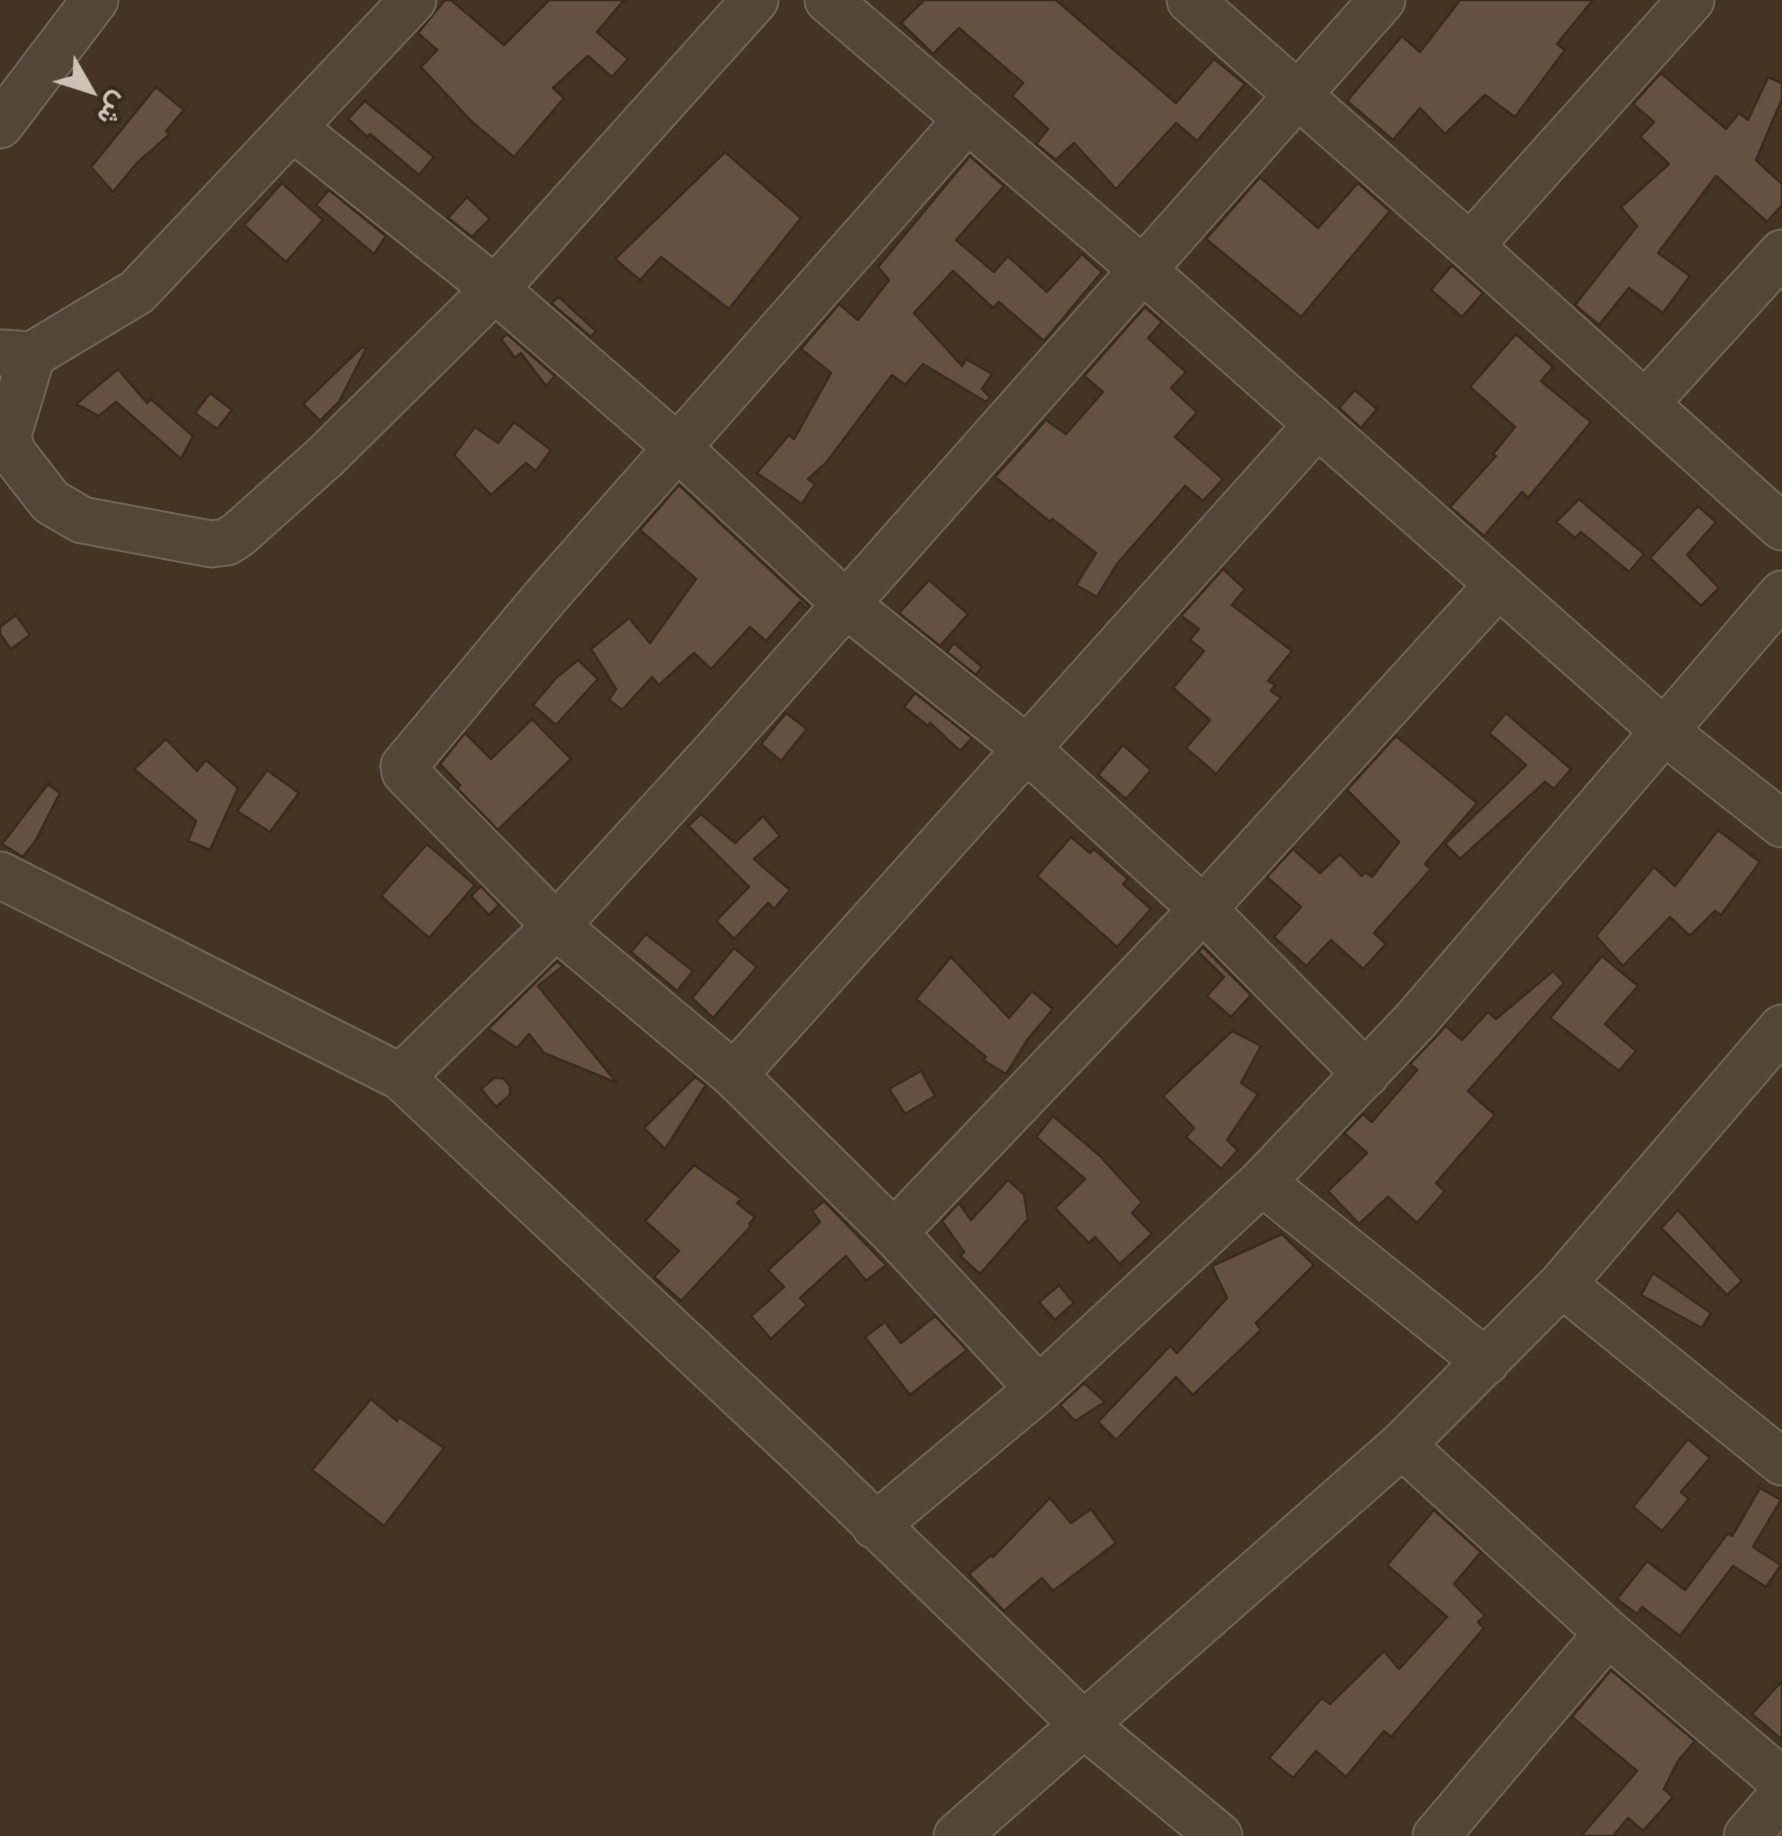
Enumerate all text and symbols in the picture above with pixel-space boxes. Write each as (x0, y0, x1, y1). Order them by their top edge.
north arrow (40, 40, 140, 140)
text: ش (90, 85, 137, 133)

